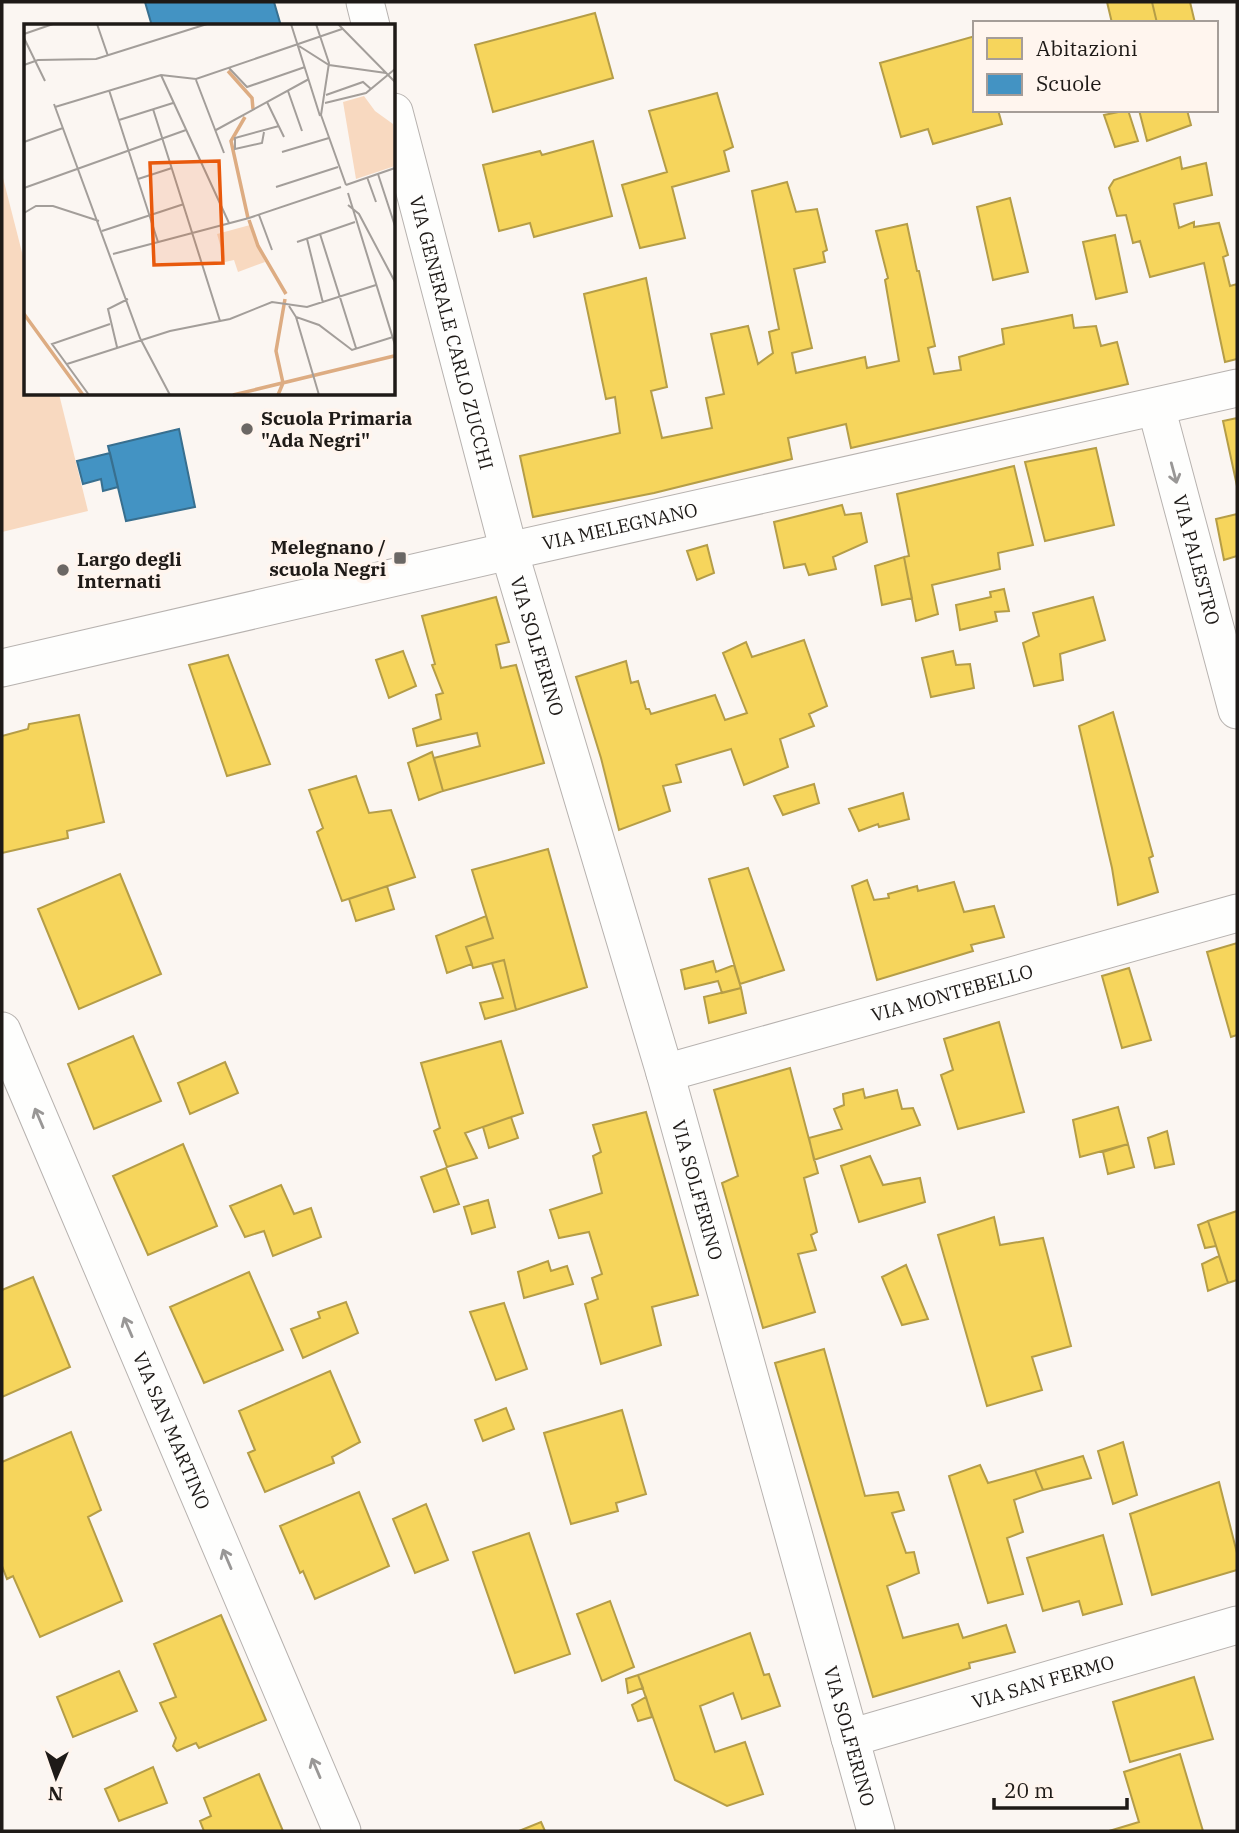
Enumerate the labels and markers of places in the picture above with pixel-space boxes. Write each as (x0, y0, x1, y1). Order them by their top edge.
place label: Scuola Primaria "Ada Negri" (261, 406, 412, 452)
marker: Scuola Primaria "Ada Negri" (239, 421, 255, 437)
place label: Melegnano / scuola Negri (269, 535, 386, 581)
place label: Largo degli Internati (77, 547, 182, 593)
marker: Melegnano / scuola Negri (392, 550, 408, 566)
marker: Largo degli Internati (55, 562, 71, 578)

